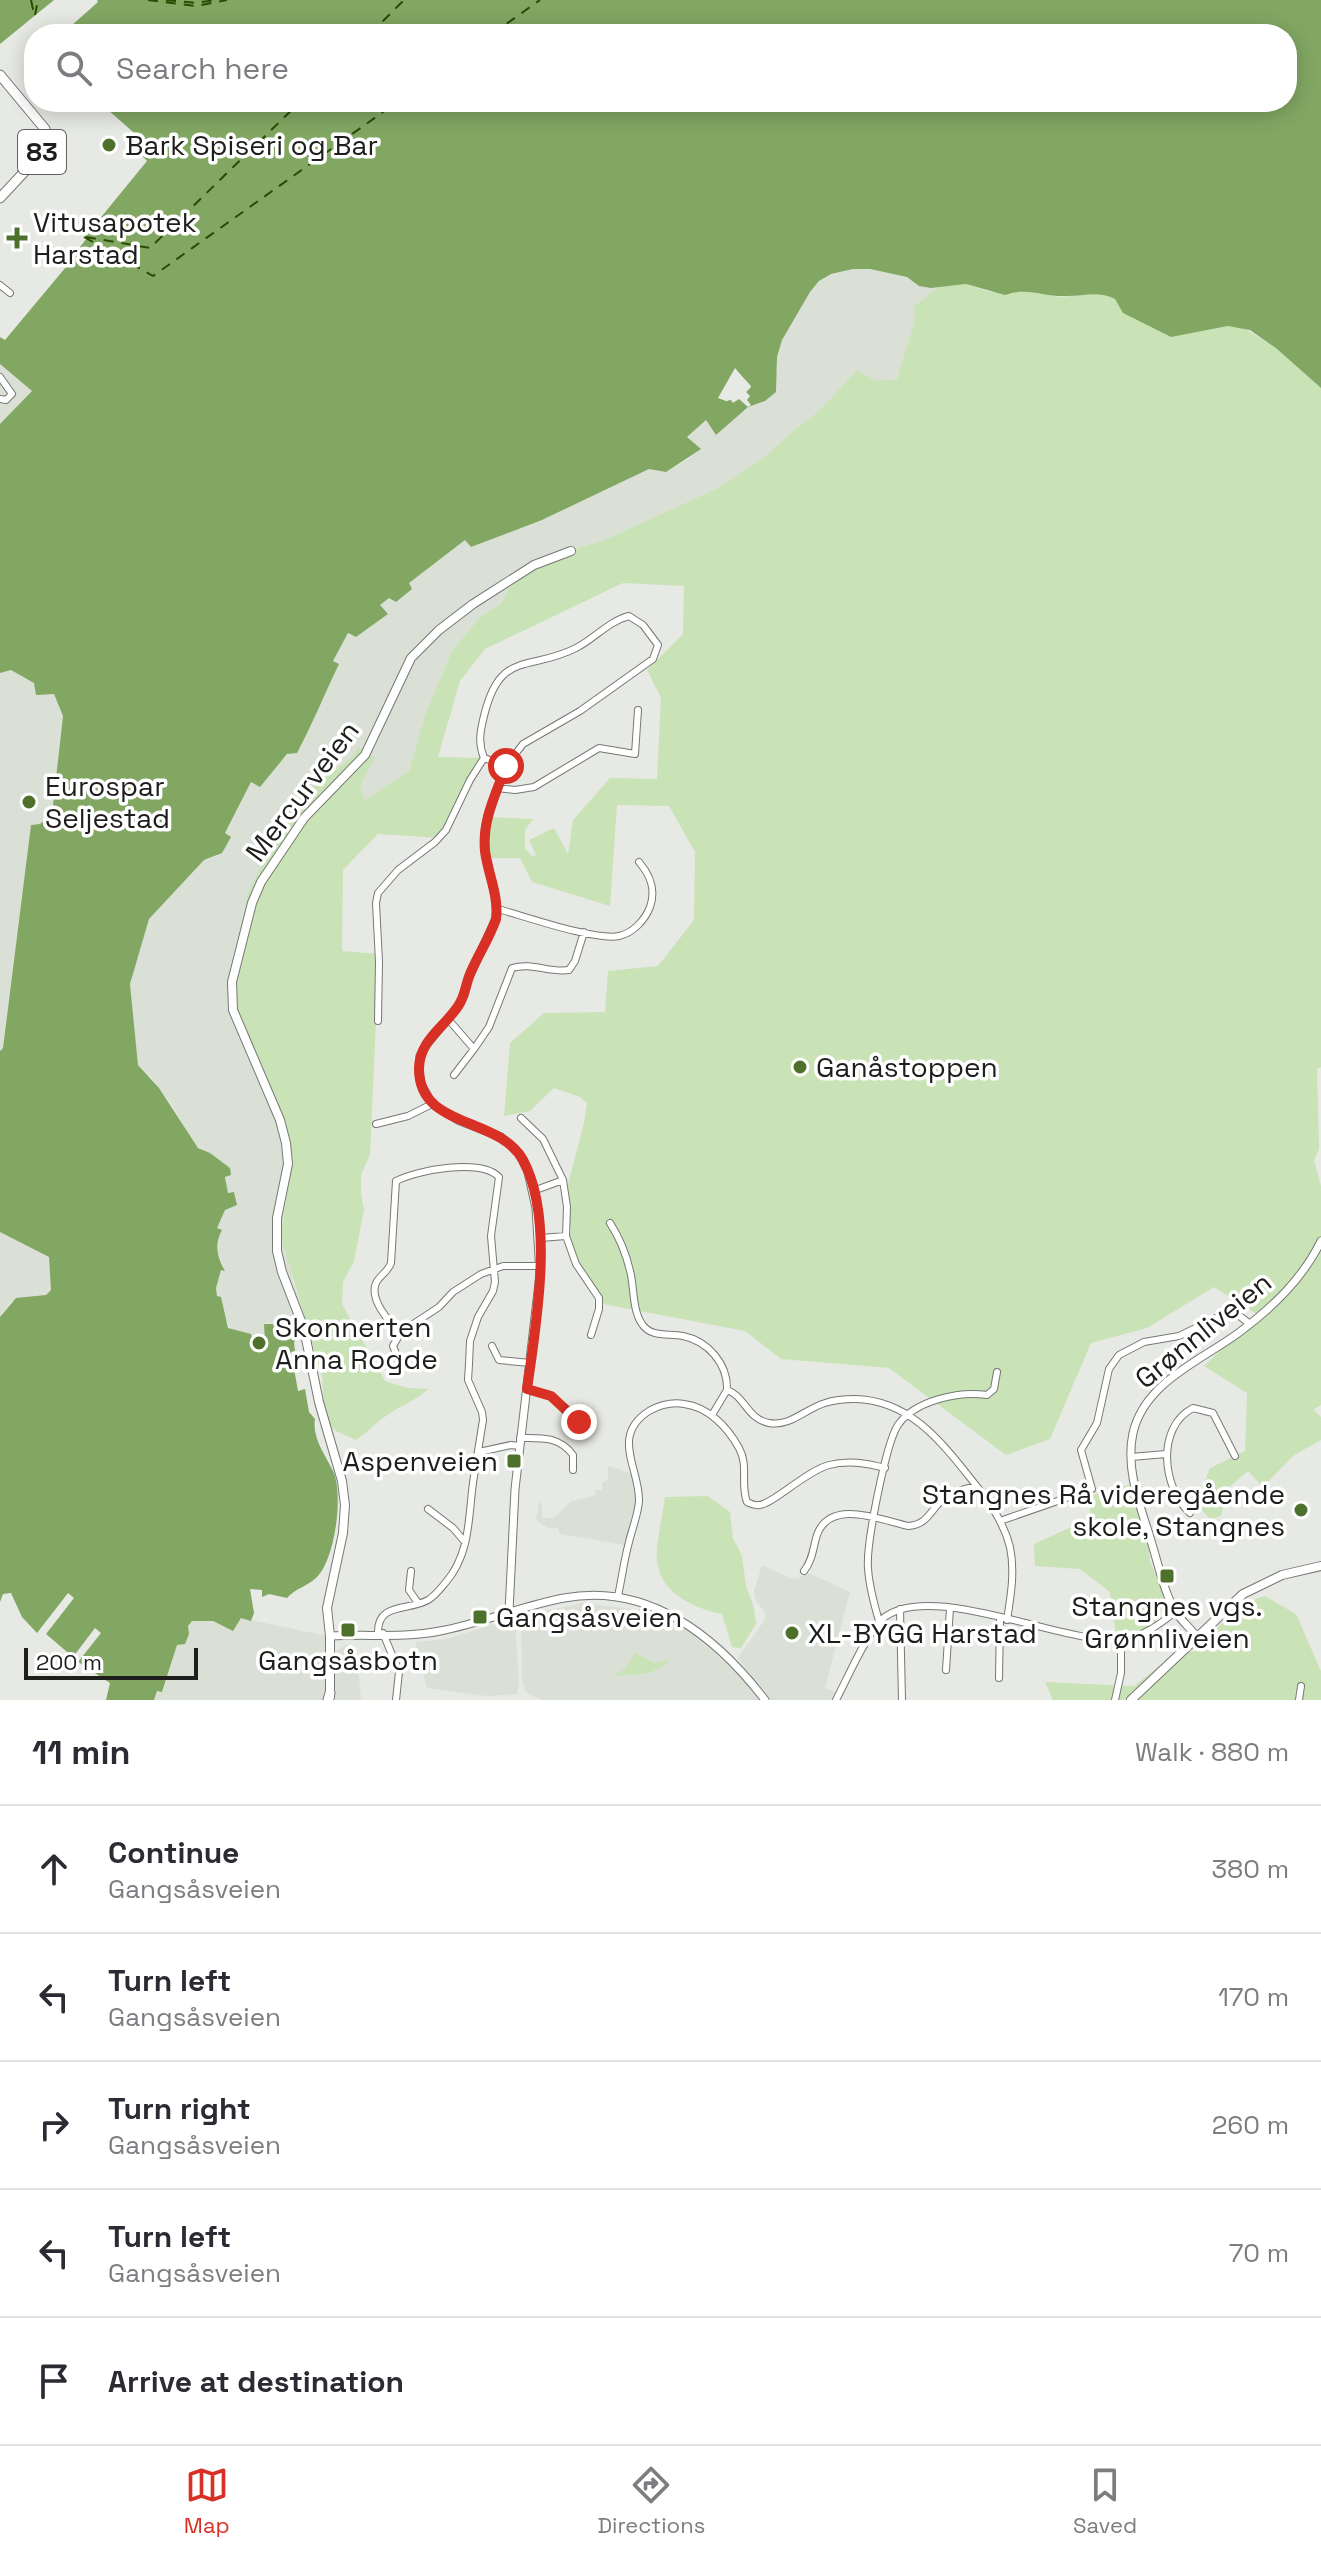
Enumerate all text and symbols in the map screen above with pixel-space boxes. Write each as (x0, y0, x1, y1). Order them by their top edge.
search box (24, 24, 1297, 112)
icon: search (52, 46, 96, 90)
text: Search here (116, 49, 289, 88)
place label: Bark Spiseri og Bar (125, 127, 378, 163)
road number: 83 (18, 130, 66, 174)
marker: Bark Spiseri og Bar (100, 136, 118, 154)
place label: Vitusapotek Harstad (33, 204, 197, 272)
marker: Vitusapotek Harstad (8, 229, 26, 247)
street label: Mercurveien (237, 713, 367, 869)
route start (488, 748, 524, 784)
place label: Eurospar Seljestad (45, 768, 170, 836)
marker: Eurospar Seljestad (20, 793, 38, 811)
place label: Ganåstoppen (816, 1049, 998, 1085)
marker: Ganåstoppen (791, 1058, 809, 1076)
street label: Grønnliveien (1127, 1264, 1279, 1396)
place label: Skonnerten Anna Rogde (275, 1309, 438, 1377)
marker: Skonnerten Anna Rogde (250, 1334, 268, 1352)
route end (561, 1404, 597, 1440)
place label: Aspenveien (343, 1443, 498, 1479)
marker: Aspenveien (505, 1452, 523, 1470)
place label: Stangnes Rå videregående skole, Stangnes (922, 1476, 1285, 1544)
marker: Stangnes Rå videregående skole, Stangnes (1292, 1501, 1310, 1519)
marker: Stangnes vgs. Grønnliveien (1158, 1567, 1176, 1585)
place label: Stangnes vgs. Grønnliveien (1071, 1588, 1263, 1656)
place label: Gangsåsveien (496, 1599, 682, 1635)
marker: Gangsåsveien (471, 1608, 489, 1626)
place label: XL-BYGG Harstad (808, 1615, 1037, 1651)
marker: Gangsåsbotn (339, 1621, 357, 1639)
marker: XL-BYGG Harstad (783, 1624, 801, 1642)
place label: Gangsåsbotn (258, 1642, 438, 1678)
scale bar (24, 1644, 198, 1680)
text: 200 m (36, 1648, 102, 1676)
text: 11 min (32, 1731, 130, 1774)
text: Walk · 880 m (1135, 1735, 1289, 1769)
text: Continue (108, 1833, 239, 1872)
icon: ahead (32, 1847, 76, 1891)
text: 380 m (1211, 1852, 1289, 1886)
text: Gangsåsveien (108, 1872, 281, 1906)
text: Turn left (108, 1961, 231, 2000)
icon: left (32, 1975, 76, 2019)
text: 170 m (1218, 1980, 1289, 2014)
text: Gangsåsveien (108, 2000, 281, 2034)
text: Turn right (108, 2089, 251, 2128)
icon: right (32, 2103, 76, 2147)
text: 260 m (1212, 2108, 1289, 2142)
text: Gangsåsveien (108, 2128, 281, 2162)
text: Turn left (108, 2217, 231, 2256)
icon: left (32, 2231, 76, 2275)
text: 70 m (1229, 2236, 1289, 2270)
text: Gangsåsveien (108, 2256, 281, 2290)
icon: arrive (32, 2359, 76, 2403)
text: Arrive at destination (108, 2362, 404, 2401)
tab: Map (184, 2463, 230, 2539)
tab: Directions (597, 2463, 705, 2539)
tab: Saved (1073, 2463, 1137, 2539)

